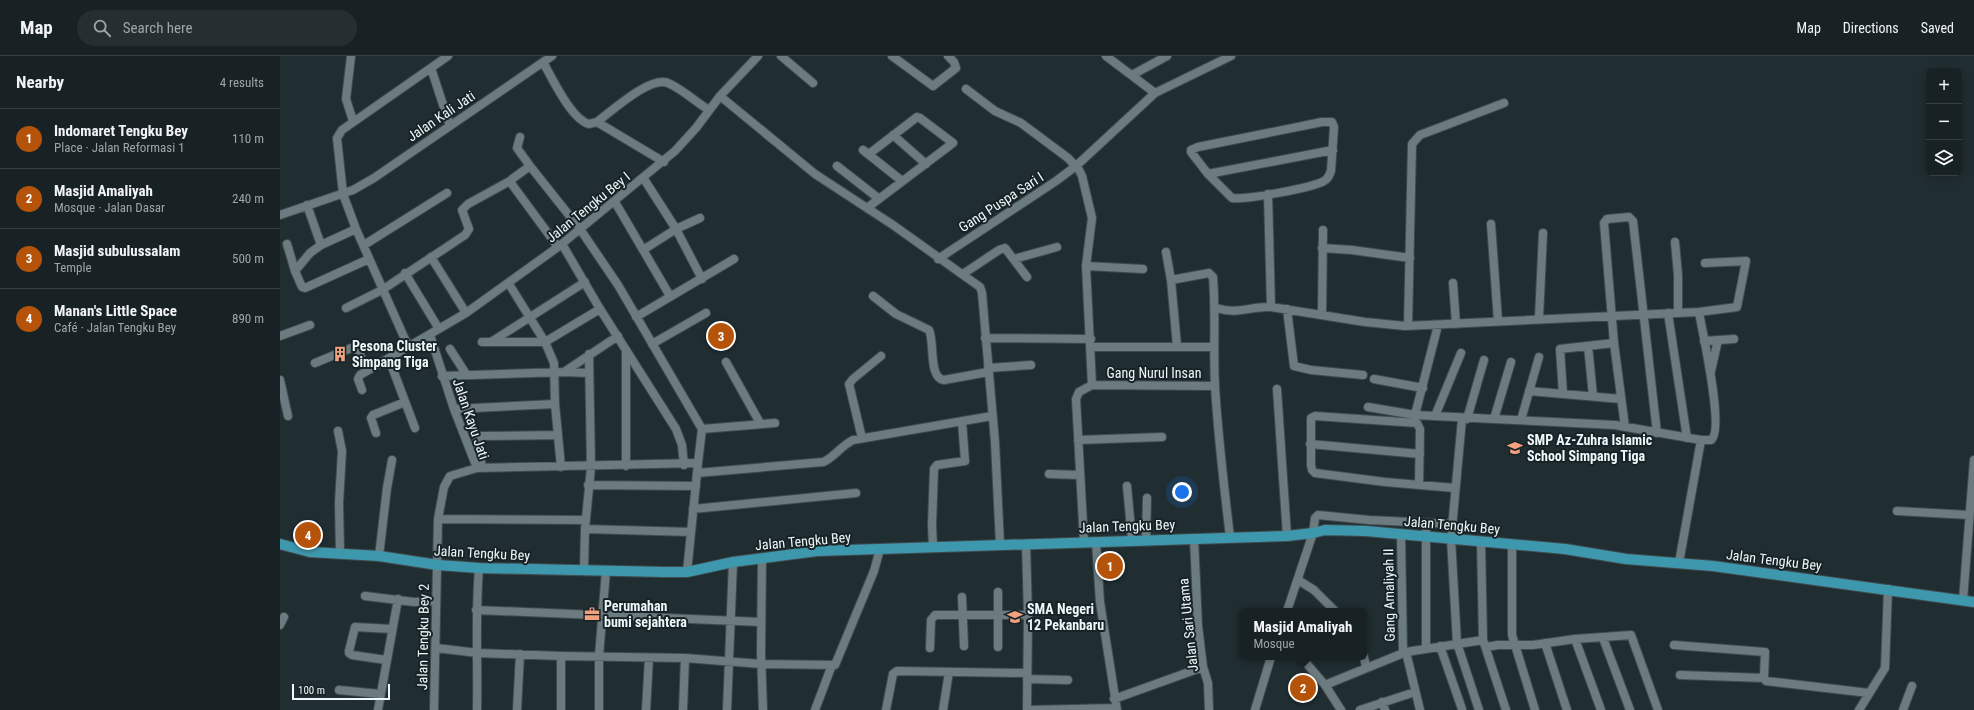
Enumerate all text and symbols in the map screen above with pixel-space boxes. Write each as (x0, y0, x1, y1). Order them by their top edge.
search box (77, 10, 357, 46)
text: Map (20, 16, 53, 39)
icon: search (91, 17, 113, 39)
text: Search here (123, 19, 193, 37)
text: Map (1797, 20, 1821, 36)
text: Directions (1843, 20, 1899, 36)
text: Saved (1921, 20, 1954, 36)
map controls (1926, 68, 1962, 176)
button: + (1926, 68, 1962, 104)
text: Nearby (16, 72, 64, 92)
text: 4 results (220, 75, 264, 90)
street label: Jalan Kali Jati (404, 88, 478, 144)
button: − (1926, 104, 1962, 140)
text: Indomaret Tengku Bey (54, 122, 188, 140)
text: 1 (26, 131, 32, 146)
text: 110 m (232, 131, 264, 146)
text: Place · Jalan Reformasi 1 (54, 140, 185, 155)
button: layers (1926, 140, 1962, 176)
street label: Jalan Tengku Bey I (543, 168, 633, 246)
street label: Gang Puspa Sari I (956, 169, 1046, 235)
text: Masjid Amaliyah (54, 182, 153, 200)
text: 2 (26, 191, 32, 206)
text: 240 m (232, 191, 264, 206)
text: Mosque · Jalan Dasar (54, 200, 165, 215)
text: Masjid subulussalam (54, 242, 180, 260)
text: 3 (26, 251, 32, 266)
text: 500 m (232, 251, 264, 266)
text: Temple (54, 260, 92, 275)
text: Manan's Little Space (54, 302, 177, 320)
text: 4 (26, 311, 32, 326)
text: 890 m (232, 311, 264, 326)
text: Café · Jalan Tengku Bey (54, 320, 176, 335)
pin: 3 (708, 321, 734, 351)
place label: Pesona Cluster Simpang Tiga (352, 338, 437, 370)
building icon: Pesona Cluster Simpang Tiga (331, 345, 349, 363)
street label: Gang Nurul Insan (1107, 365, 1201, 381)
street label: Jalan Kayu Jati (450, 377, 492, 461)
place label: SMP Az-Zuhra Islamic School Simpang Tiga (1527, 432, 1653, 464)
school or university icon: SMP Az-Zuhra Islamic School Simpang Tiga (1506, 439, 1524, 457)
your location (1172, 482, 1192, 502)
street label: Jalan Tengku Bey (1403, 513, 1501, 537)
street label: Jalan Tengku Bey (1079, 516, 1176, 536)
pin: 4 (295, 520, 321, 550)
street label: Jalan Tengku Bey (754, 529, 852, 553)
street label: Jalan Tengku Bey (434, 542, 531, 564)
street label: Jalan Tengku Bey (1725, 546, 1823, 574)
street label: Gang Amaliyah II (1380, 548, 1398, 642)
pin: 1 (1097, 551, 1123, 581)
street label: Jalan Sari Utama (1175, 577, 1201, 673)
street label: Jalan Tengku Bey 2 (414, 584, 432, 690)
place label: Perumahan bumi sejahtera (604, 598, 687, 630)
place label: SMA Negeri 12 Pekanbaru (1027, 601, 1104, 633)
office icon: Perumahan bumi sejahtera (583, 605, 601, 623)
school or university icon: SMA Negeri 12 Pekanbaru (1006, 608, 1024, 626)
popup (1239, 608, 1367, 660)
text: Masjid Amaliyah (1254, 618, 1353, 636)
text: Mosque (1254, 636, 1295, 651)
pin: 2 (1290, 673, 1316, 703)
scale bar (292, 682, 390, 701)
text: 100 m (298, 684, 325, 697)

